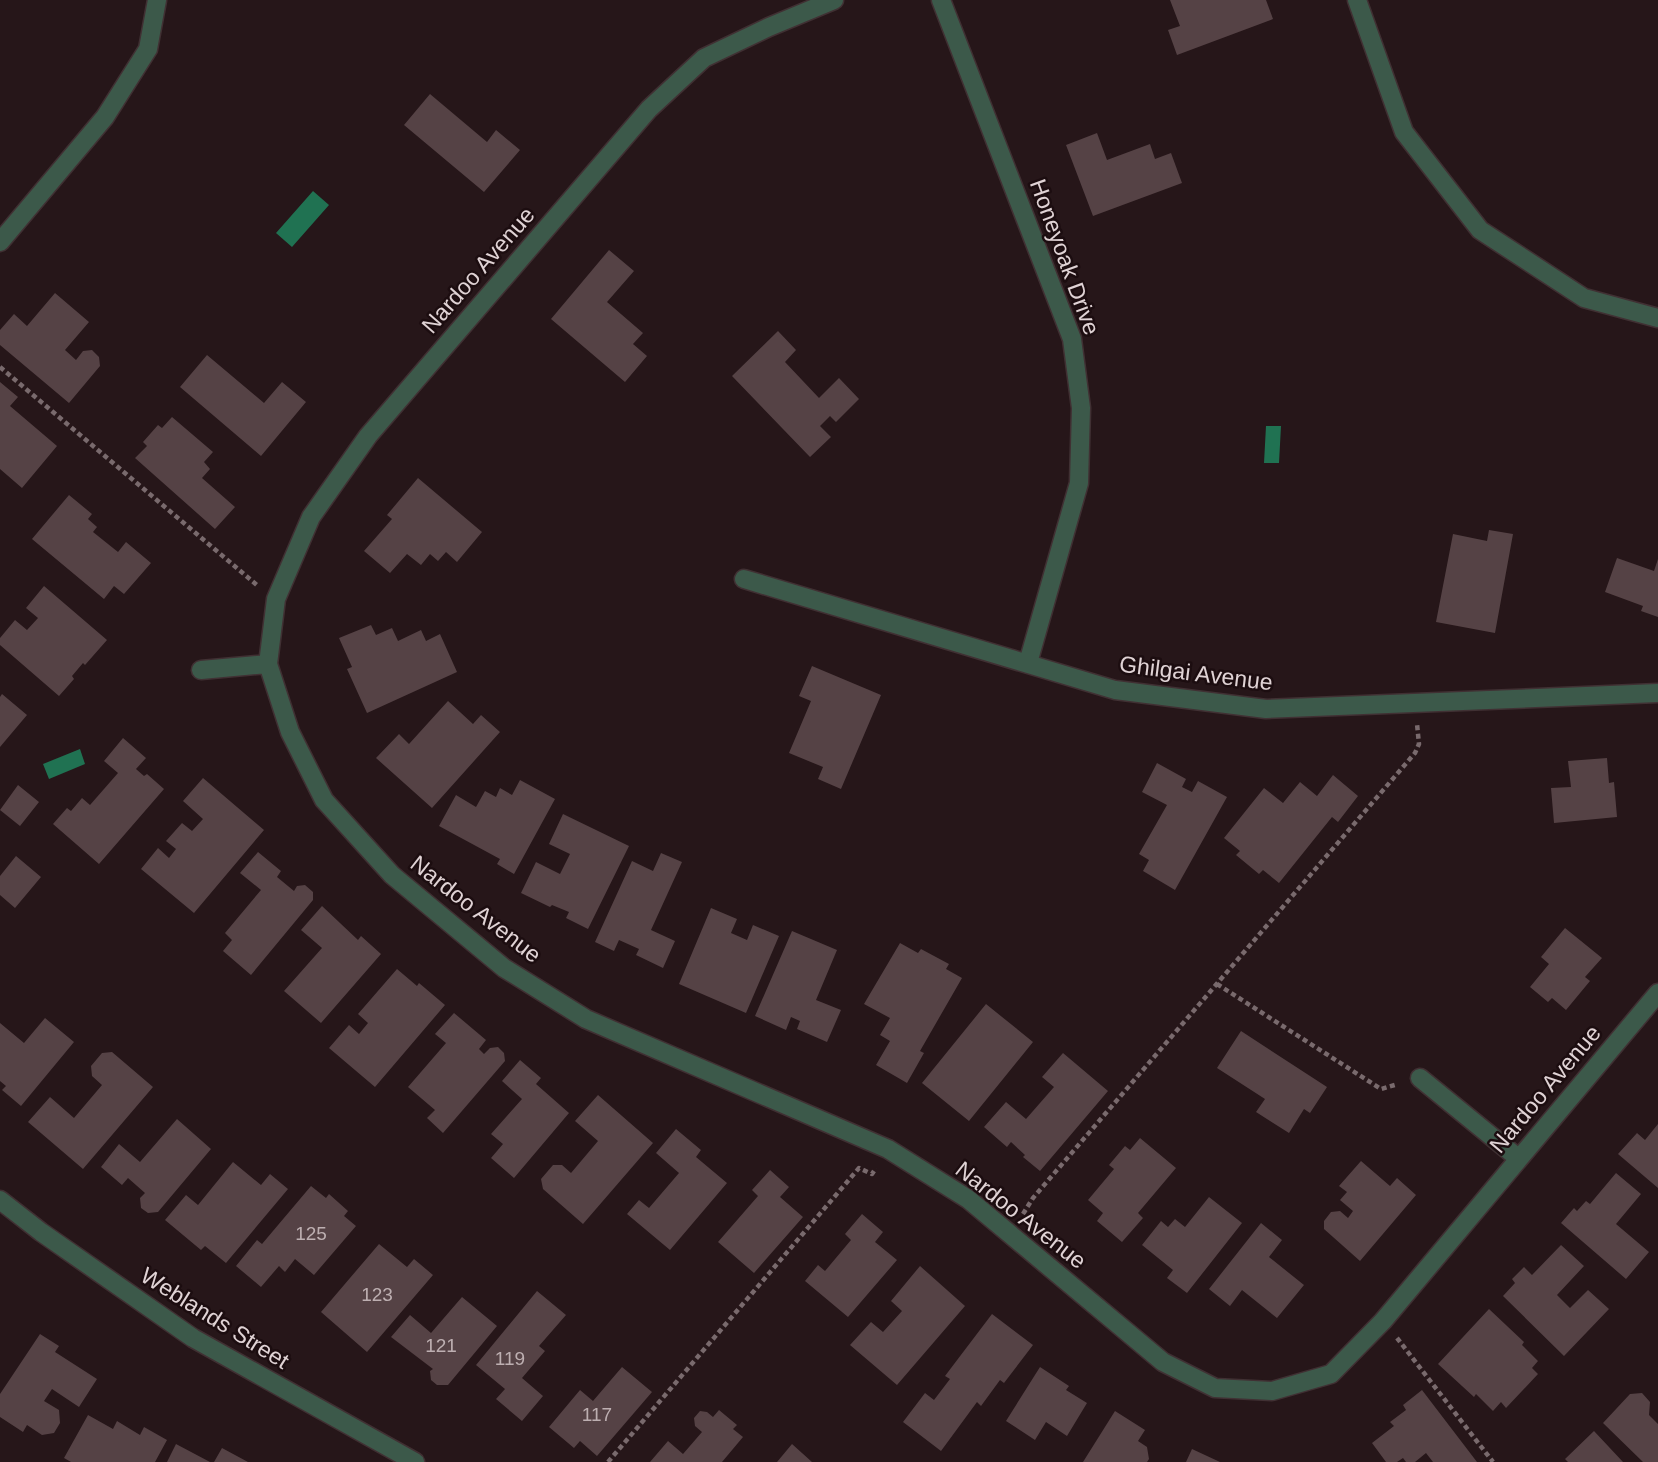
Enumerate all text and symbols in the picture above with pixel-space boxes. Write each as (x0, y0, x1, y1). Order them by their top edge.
street label: Honeyoak Drive (1025, 176, 1105, 338)
street label: Nardoo Avenue (416, 202, 540, 338)
street label: Ghilgai Avenue (1118, 651, 1274, 695)
street label: Nardoo Avenue (406, 850, 546, 968)
street label: Nardoo Avenue (1484, 1020, 1606, 1158)
street label: Nardoo Avenue (951, 1156, 1091, 1274)
house number: 125 (295, 1223, 327, 1244)
street label: Weblands Street (136, 1262, 294, 1374)
house number: 123 (361, 1284, 393, 1305)
house number: 121 (425, 1335, 457, 1356)
house number: 119 (495, 1348, 525, 1369)
house number: 117 (582, 1404, 612, 1425)

